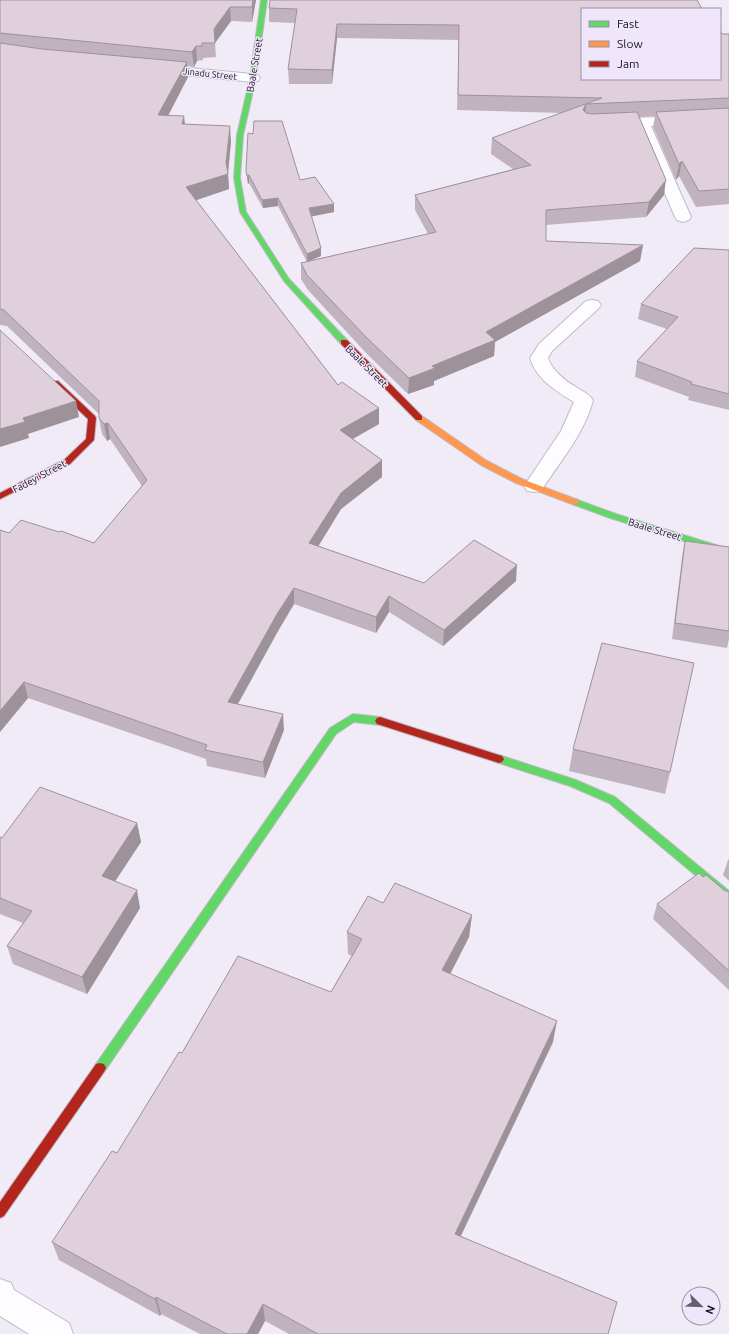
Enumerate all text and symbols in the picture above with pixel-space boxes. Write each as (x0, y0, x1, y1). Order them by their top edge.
legend (581, 8, 721, 80)
text: Fast (617, 17, 639, 30)
street label: Baale Street (244, 37, 265, 93)
text: Slow (617, 37, 643, 50)
text: Jam (617, 57, 639, 70)
street label: Jinadu Street (183, 66, 238, 82)
street label: Baale Street (343, 343, 390, 390)
street label: Fadeyi Street (11, 458, 68, 495)
street label: Baale Street (627, 516, 683, 543)
north arrow (681, 1286, 721, 1326)
text: N (703, 1304, 717, 1316)

